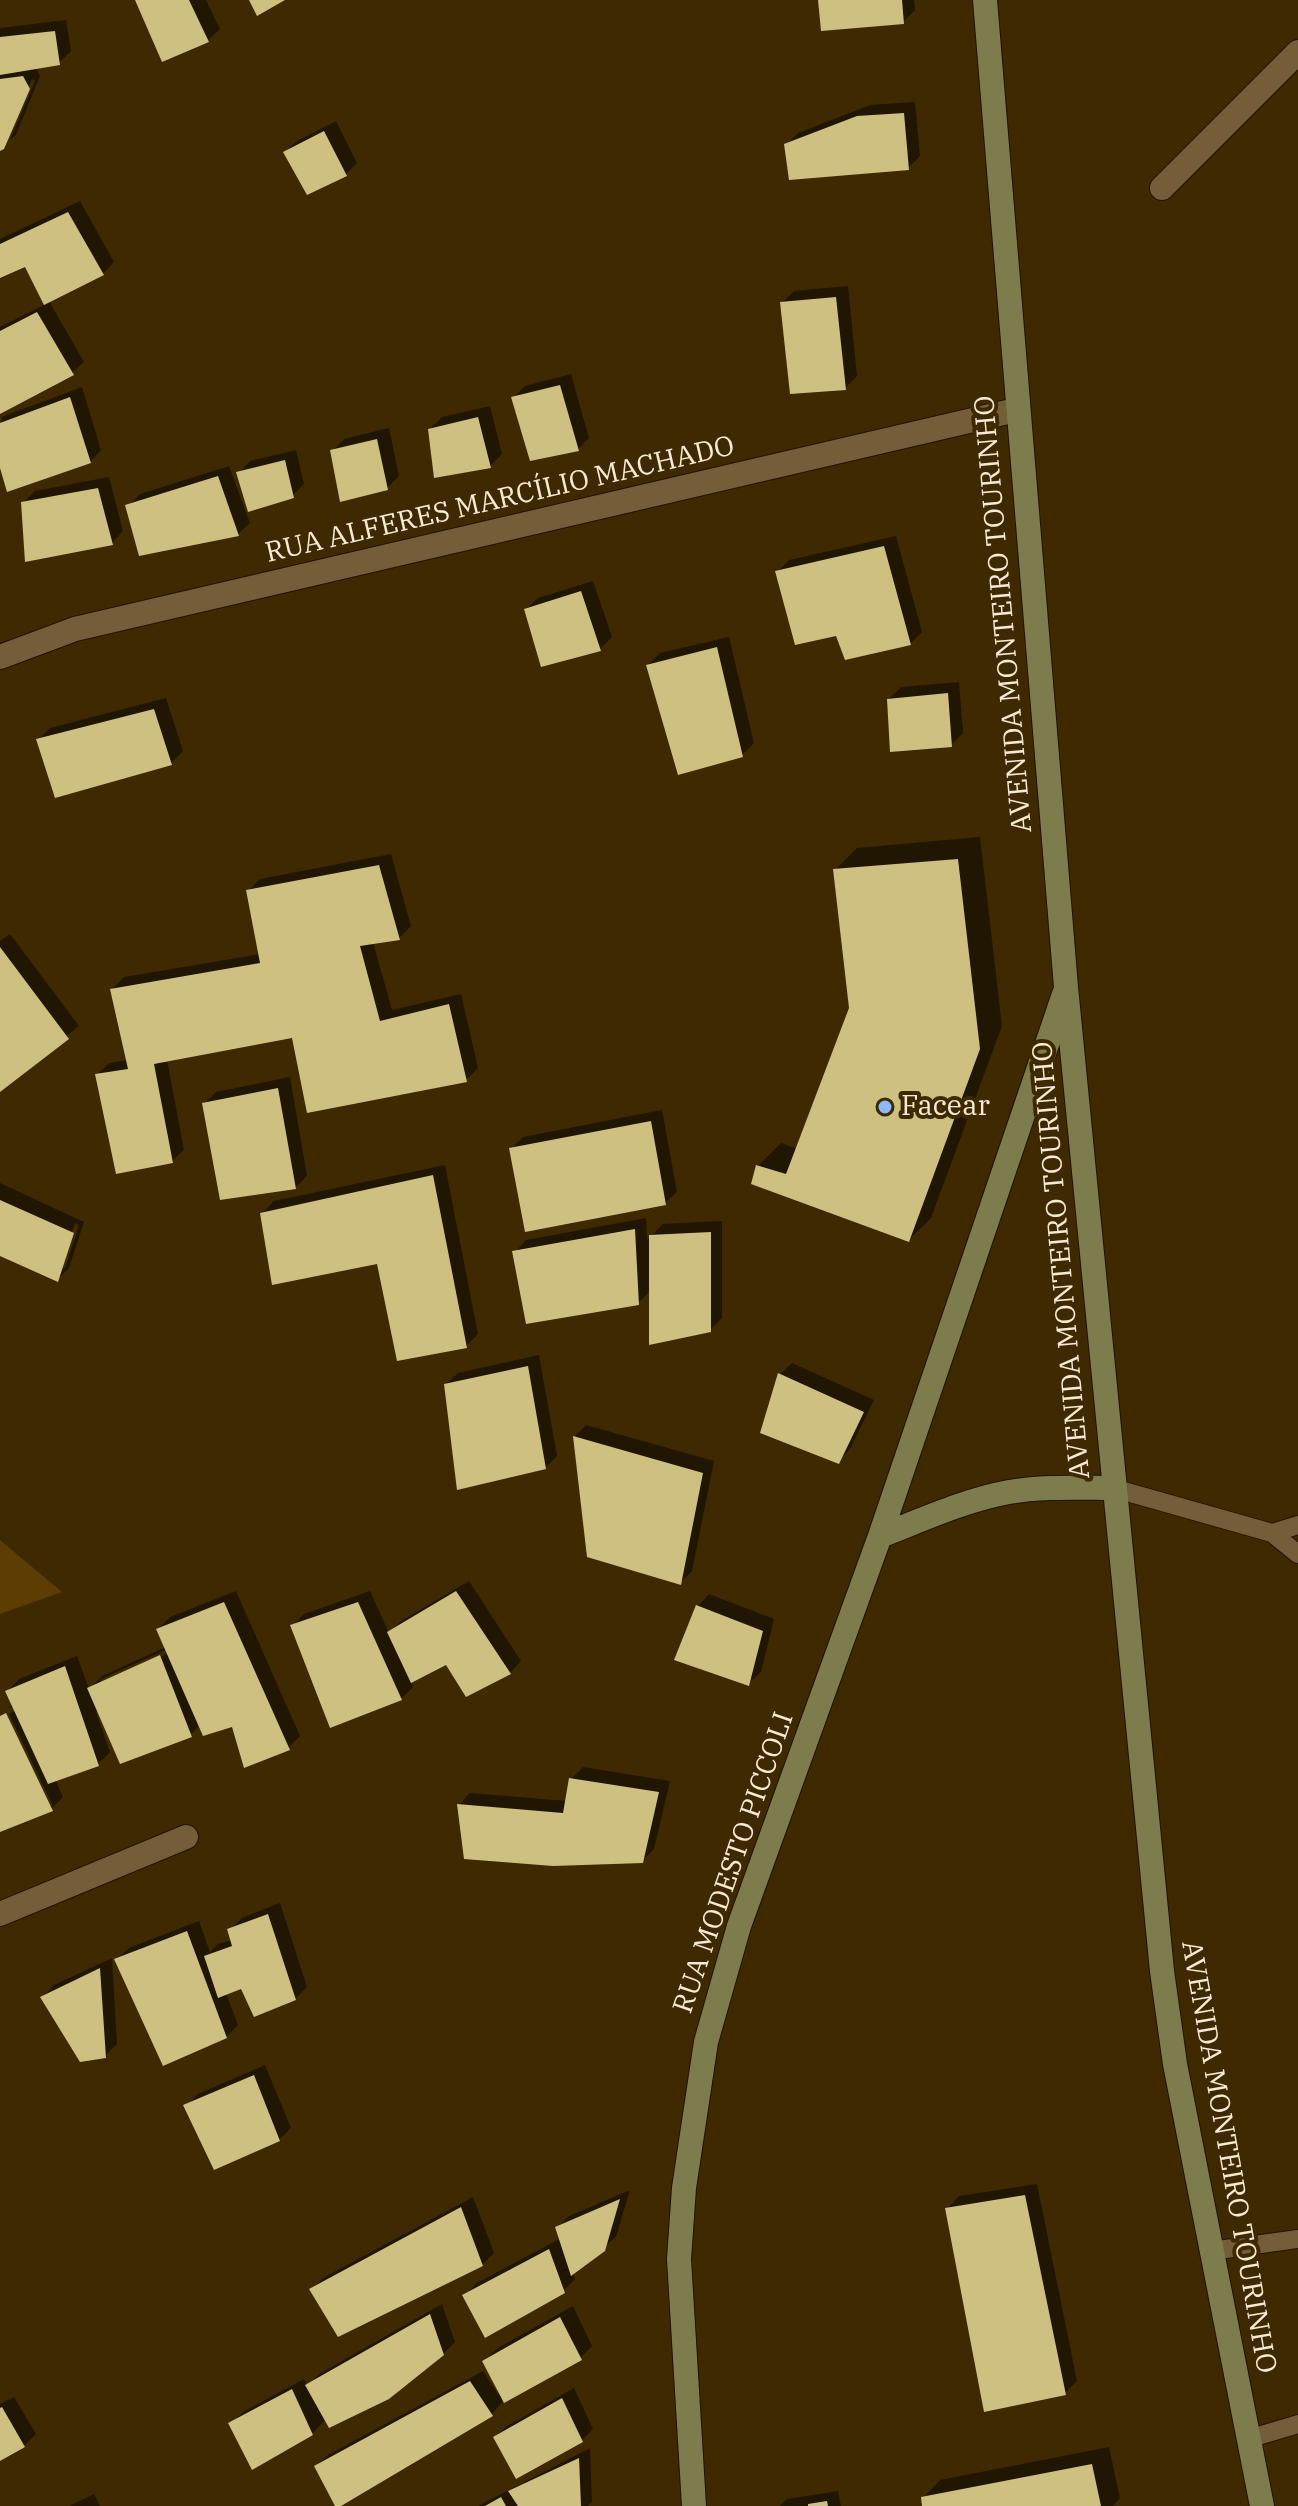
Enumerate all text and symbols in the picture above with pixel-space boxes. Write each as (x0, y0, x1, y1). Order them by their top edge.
street label: AVENIDA MONTEIRO TOURINHO (968, 394, 1040, 834)
street label: RUA ALFERES MARCÍLIO MACHADO (262, 430, 738, 570)
street label: AVENIDA MONTEIRO TOURINHO (1026, 1040, 1098, 1480)
place label: Facear (901, 1090, 990, 1124)
marker: Facear (876, 1098, 894, 1116)
street label: RUA MODESTO PICCOLI (667, 1708, 801, 2018)
street label: AVENIDA MONTEIRO TOURINHO (1173, 1938, 1283, 2376)

